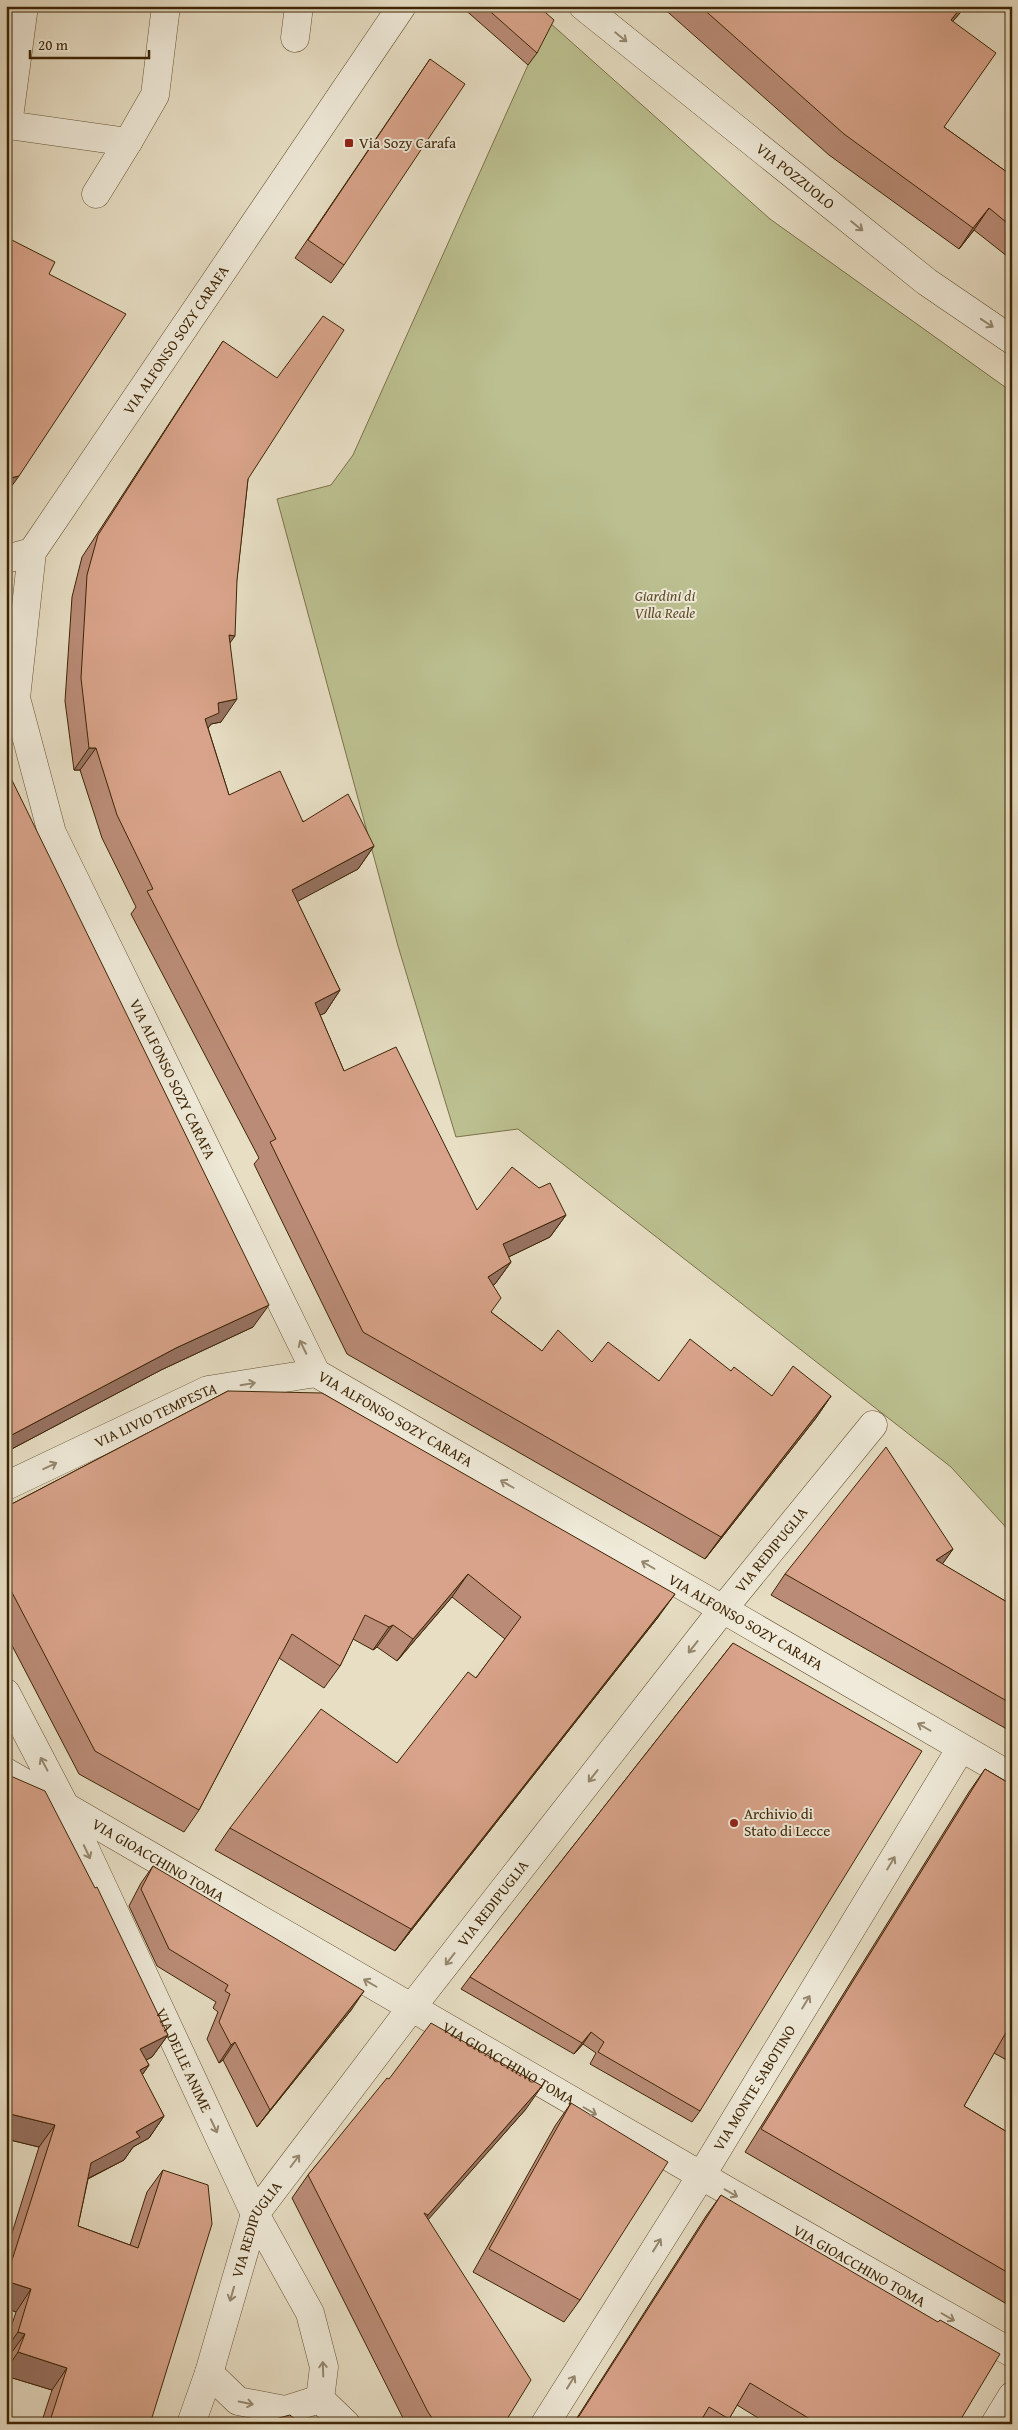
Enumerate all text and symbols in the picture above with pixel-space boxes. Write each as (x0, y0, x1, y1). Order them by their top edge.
scale bar (30, 28, 149, 60)
one-way arrow (614, 31, 627, 42)
text: 20 m (38, 34, 69, 55)
place label: Via Sozy Carafa (359, 132, 456, 153)
marker: Via Sozy Carafa (343, 137, 355, 149)
street label: VIA POZZUOLO (752, 138, 839, 214)
one-way arrow (850, 221, 863, 232)
street label: VIA ALFONSO SOZY CARAFA (118, 261, 233, 418)
one-way arrow (980, 318, 994, 329)
park label: Giardini di Villa Reale (635, 585, 695, 623)
street label: VIA ALFONSO SOZY CARAFA (125, 995, 221, 1162)
one-way arrow (298, 1340, 307, 1355)
street label: VIA ALFONSO SOZY CARAFA (314, 1365, 477, 1472)
street label: VIA LIVIO TEMPESTA (91, 1378, 219, 1452)
one-way arrow (240, 1379, 256, 1389)
one-way arrow (42, 1460, 57, 1470)
one-way arrow (500, 1479, 515, 1488)
street label: VIA REDIPUGLIA (730, 1502, 812, 1597)
one-way arrow (641, 1560, 655, 1570)
street label: VIA ALFONSO SOZY CARAFA (665, 1569, 827, 1675)
one-way arrow (688, 1640, 699, 1653)
one-way arrow (917, 1721, 932, 1731)
one-way arrow (39, 1757, 49, 1772)
one-way arrow (588, 1769, 599, 1782)
place label: Archivio di Stato di Lecce (744, 1803, 830, 1841)
street label: VIA GIOACCHINO TOMA (88, 1813, 229, 1907)
marker: Archivio di Stato di Lecce (728, 1817, 740, 1829)
one-way arrow (82, 1844, 92, 1859)
street label: VIA REDIPUGLIA (452, 1855, 533, 1951)
one-way arrow (886, 1857, 896, 1871)
one-way arrow (445, 1952, 456, 1965)
one-way arrow (363, 1978, 378, 1987)
one-way arrow (802, 1996, 812, 2010)
street label: VIA DELLE ANIME (151, 2005, 217, 2116)
street label: VIA GIOACCHINO TOMA (439, 2017, 579, 2110)
street label: VIA MONTE SABOTINO (708, 2021, 800, 2154)
one-way arrow (583, 2107, 597, 2117)
one-way arrow (210, 2118, 220, 2133)
one-way arrow (290, 2155, 301, 2168)
street label: VIA REDIPUGLIA (226, 2176, 286, 2280)
one-way arrow (723, 2188, 738, 2198)
street label: VIA GIOACCHINO TOMA (789, 2219, 930, 2312)
one-way arrow (652, 2238, 662, 2252)
one-way arrow (226, 2286, 236, 2302)
one-way arrow (940, 2312, 955, 2322)
one-way arrow (318, 2361, 327, 2377)
one-way arrow (566, 2376, 576, 2390)
one-way arrow (238, 2398, 254, 2408)

